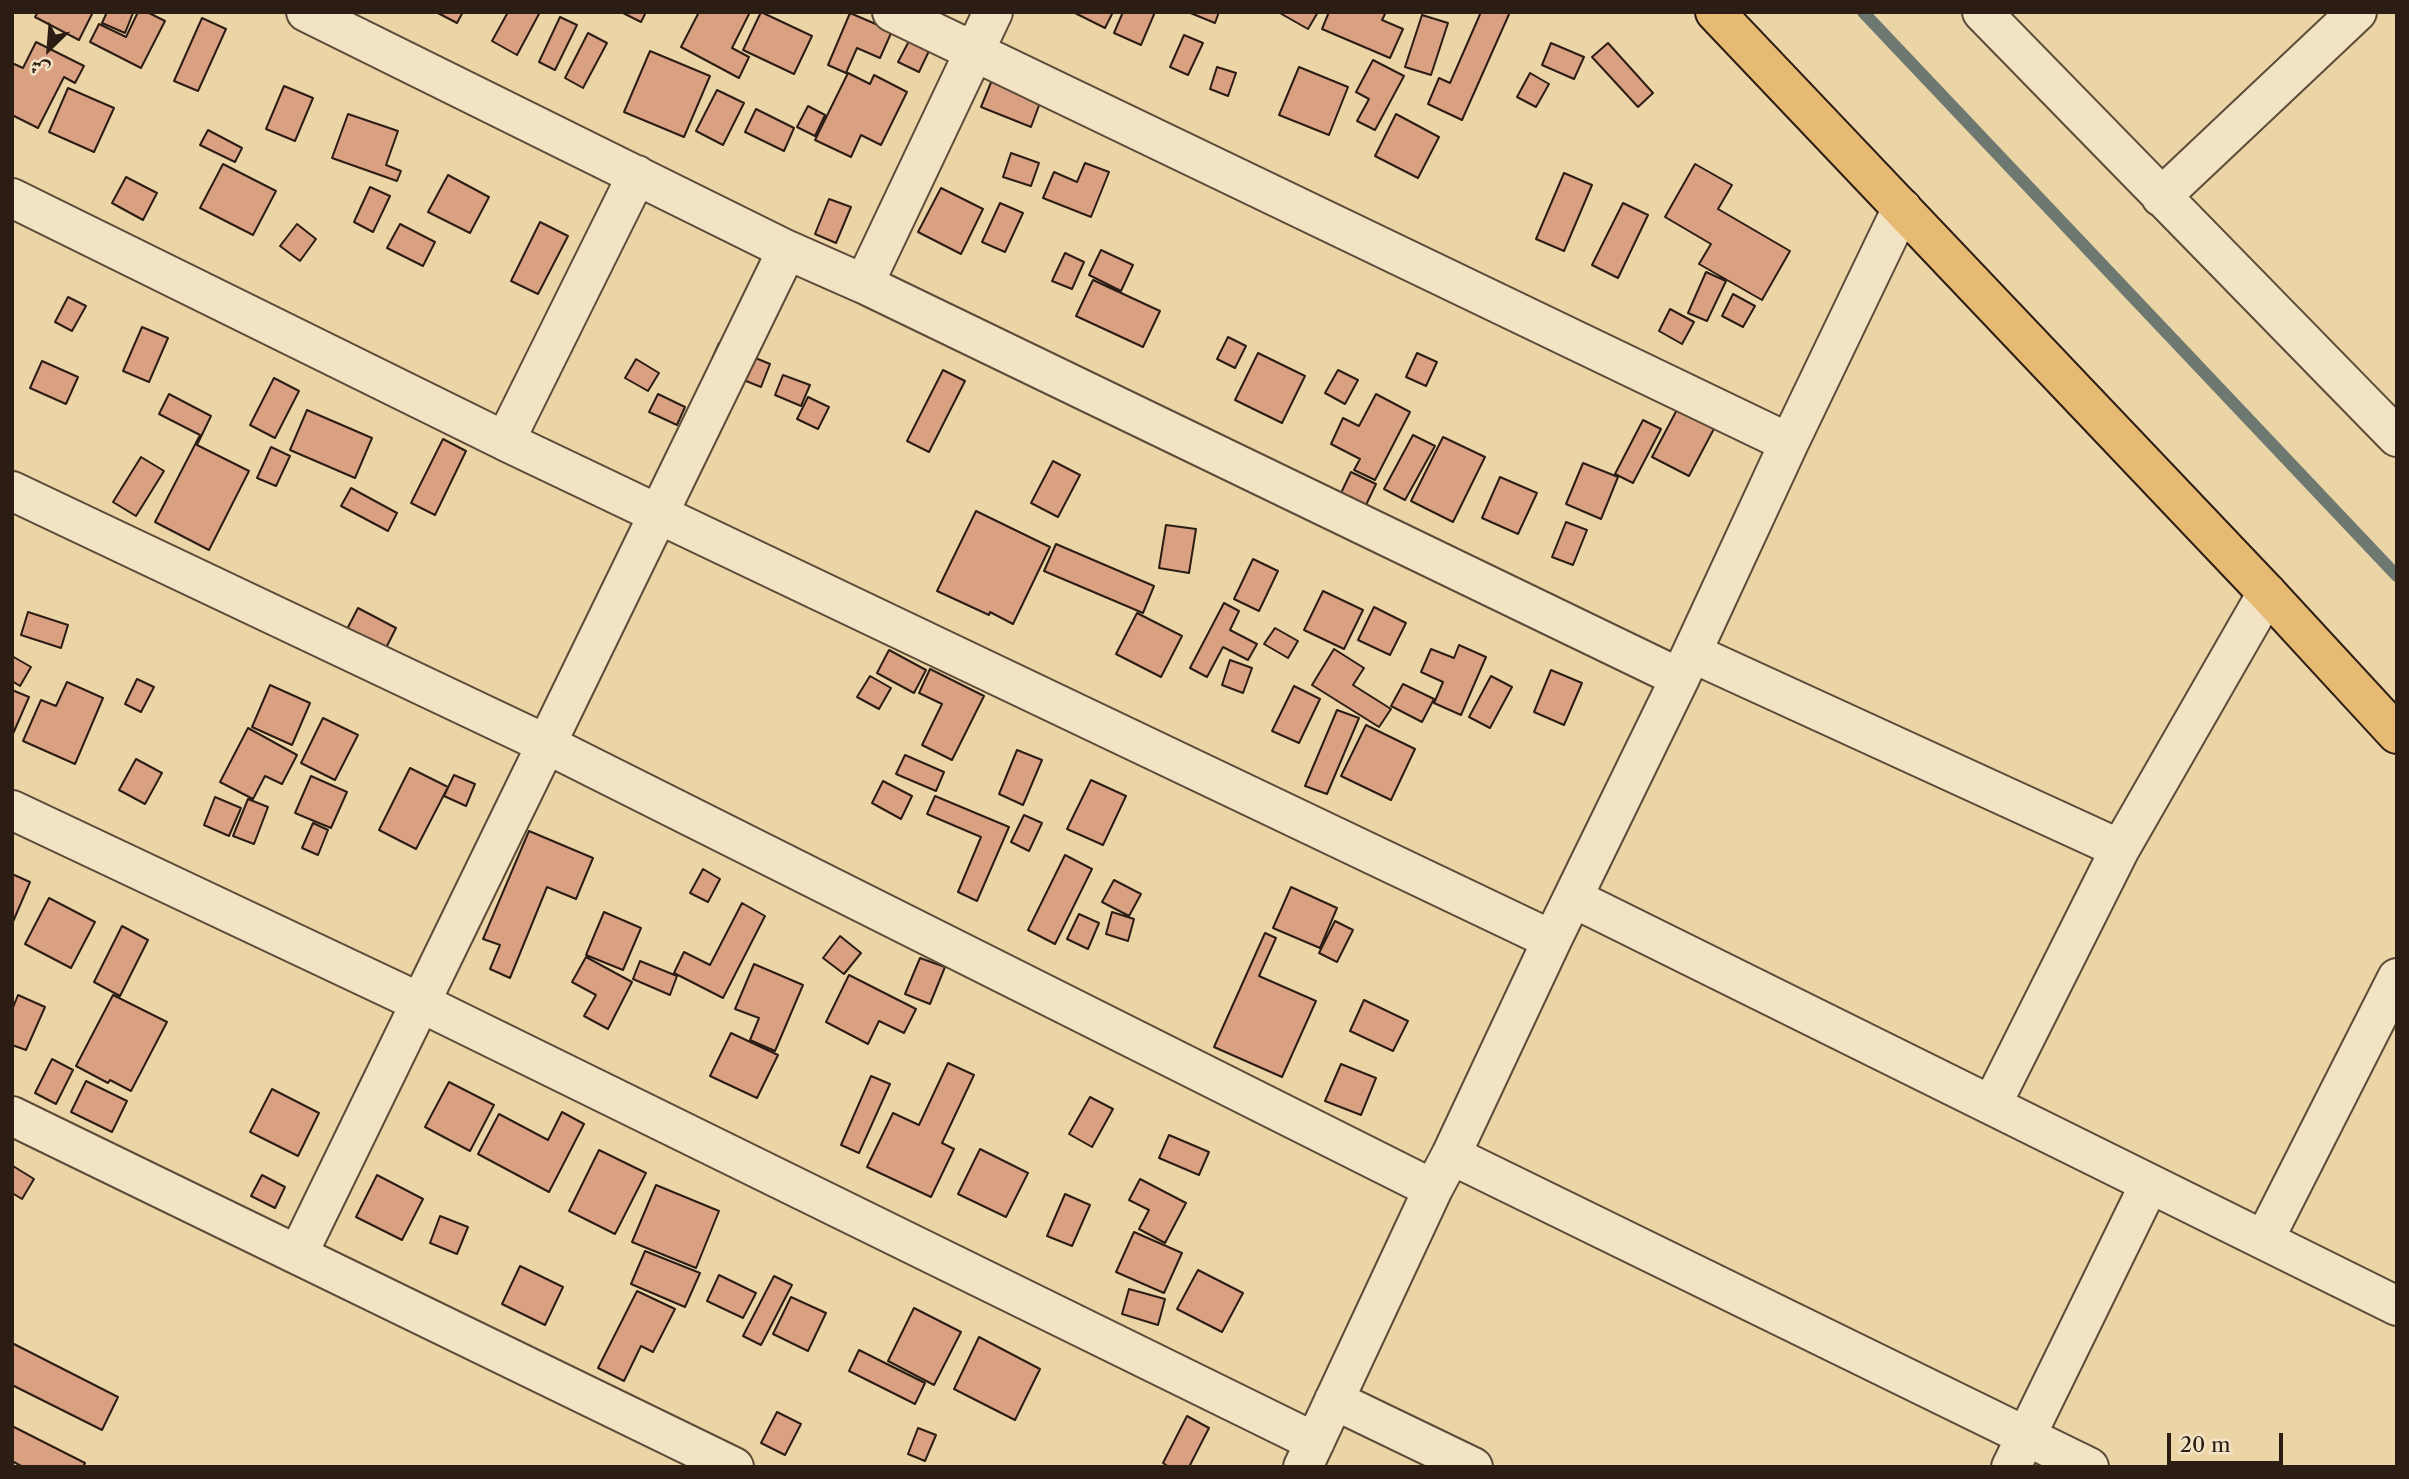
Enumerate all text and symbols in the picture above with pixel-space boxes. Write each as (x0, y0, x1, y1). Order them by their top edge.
north arrow (14, 14, 84, 84)
text: ش (27, 54, 53, 83)
scale bar (2171, 1420, 2286, 1464)
text: 20 m (2180, 1432, 2231, 1457)

